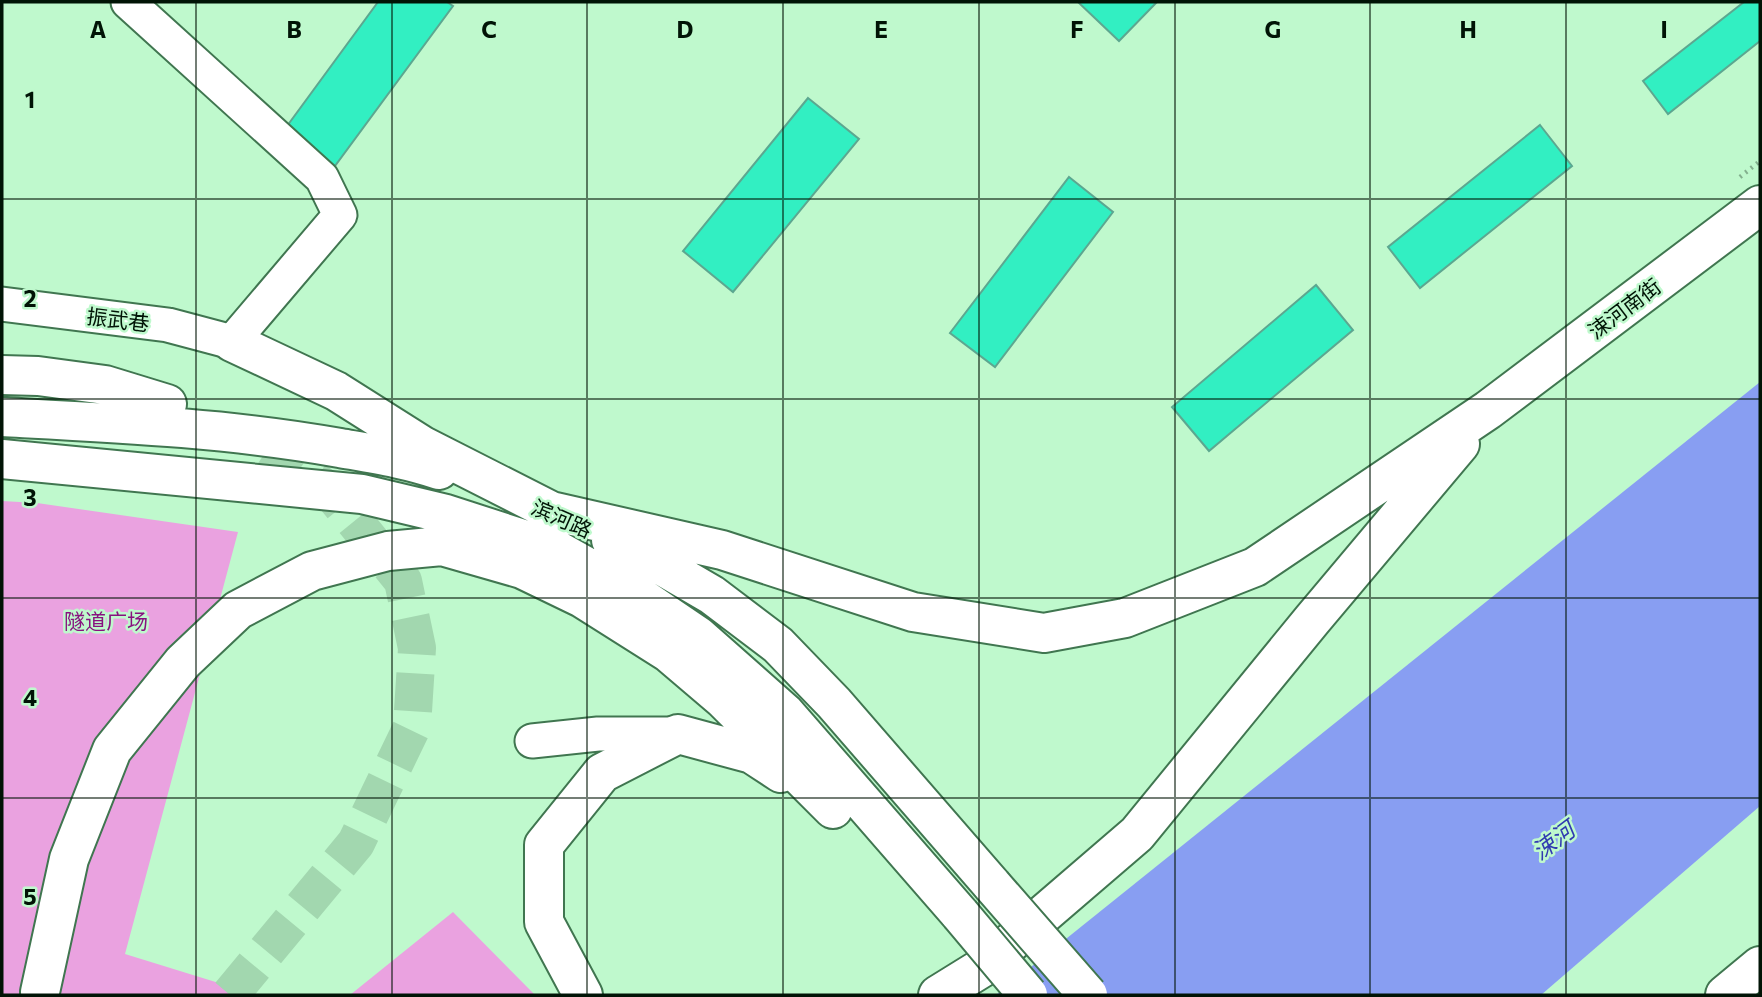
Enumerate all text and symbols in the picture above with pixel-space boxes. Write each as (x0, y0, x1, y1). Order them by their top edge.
text: A (90, 15, 107, 43)
text: B (286, 15, 302, 43)
text: C (481, 15, 497, 43)
text: D (677, 15, 694, 43)
text: E (874, 15, 888, 43)
text: F (1070, 15, 1084, 43)
text: G (1265, 15, 1281, 43)
text: H (1459, 15, 1477, 43)
text: I (1660, 15, 1668, 43)
text: 1 (25, 85, 35, 113)
street label: 涑河南街 (1583, 273, 1665, 343)
text: 2 (23, 284, 37, 312)
street label: 振武巷 (85, 303, 151, 335)
text: 3 (23, 483, 37, 511)
street label: 滨河路 (528, 494, 596, 542)
park label: 隧道广场 (64, 608, 148, 633)
text: 4 (23, 683, 37, 711)
water label: 涑河 (1526, 813, 1583, 865)
text: 5 (23, 882, 37, 910)

